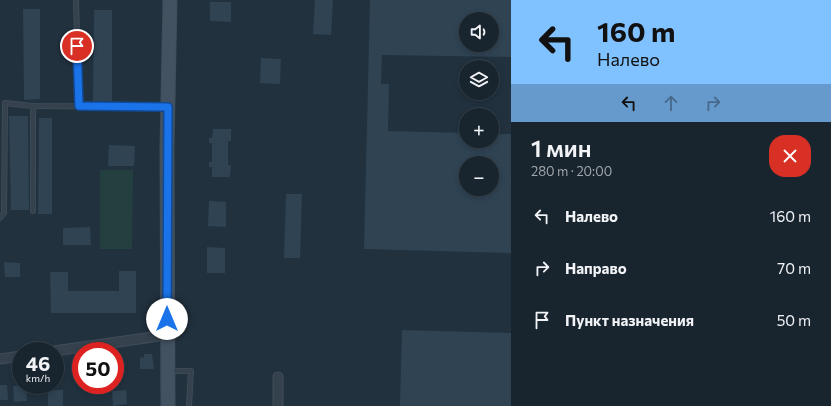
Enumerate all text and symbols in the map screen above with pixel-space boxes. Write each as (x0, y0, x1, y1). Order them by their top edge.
map controls (459, 12, 499, 196)
button: sound (459, 12, 499, 52)
text: 160 m (597, 14, 675, 48)
icon: left (531, 16, 583, 68)
pin (60, 29, 94, 63)
icon: arrive (66, 35, 88, 57)
text: Налево (597, 48, 660, 70)
button: layers (459, 60, 499, 100)
icon: left (618, 92, 640, 114)
icon: ahead (660, 92, 682, 114)
icon: right (702, 92, 724, 114)
button: + (459, 108, 499, 148)
text: 1 мин (531, 133, 592, 162)
button: close (769, 135, 811, 177)
button: − (459, 156, 499, 196)
text: 280 m · 20:00 (531, 163, 612, 179)
icon: left (531, 205, 553, 227)
text: Налево (565, 207, 618, 225)
text: 160 m (770, 207, 811, 225)
icon: right (531, 257, 553, 279)
text: Направо (565, 259, 627, 277)
text: 70 m (777, 259, 811, 277)
position arrow (146, 298, 188, 340)
icon: arrive (531, 309, 553, 331)
text: Пункт назначения (565, 311, 694, 329)
text: 50 m (777, 311, 811, 329)
speed limit sign: 50 (72, 342, 124, 394)
text: 46 (26, 351, 50, 375)
text: km/h (26, 372, 50, 384)

